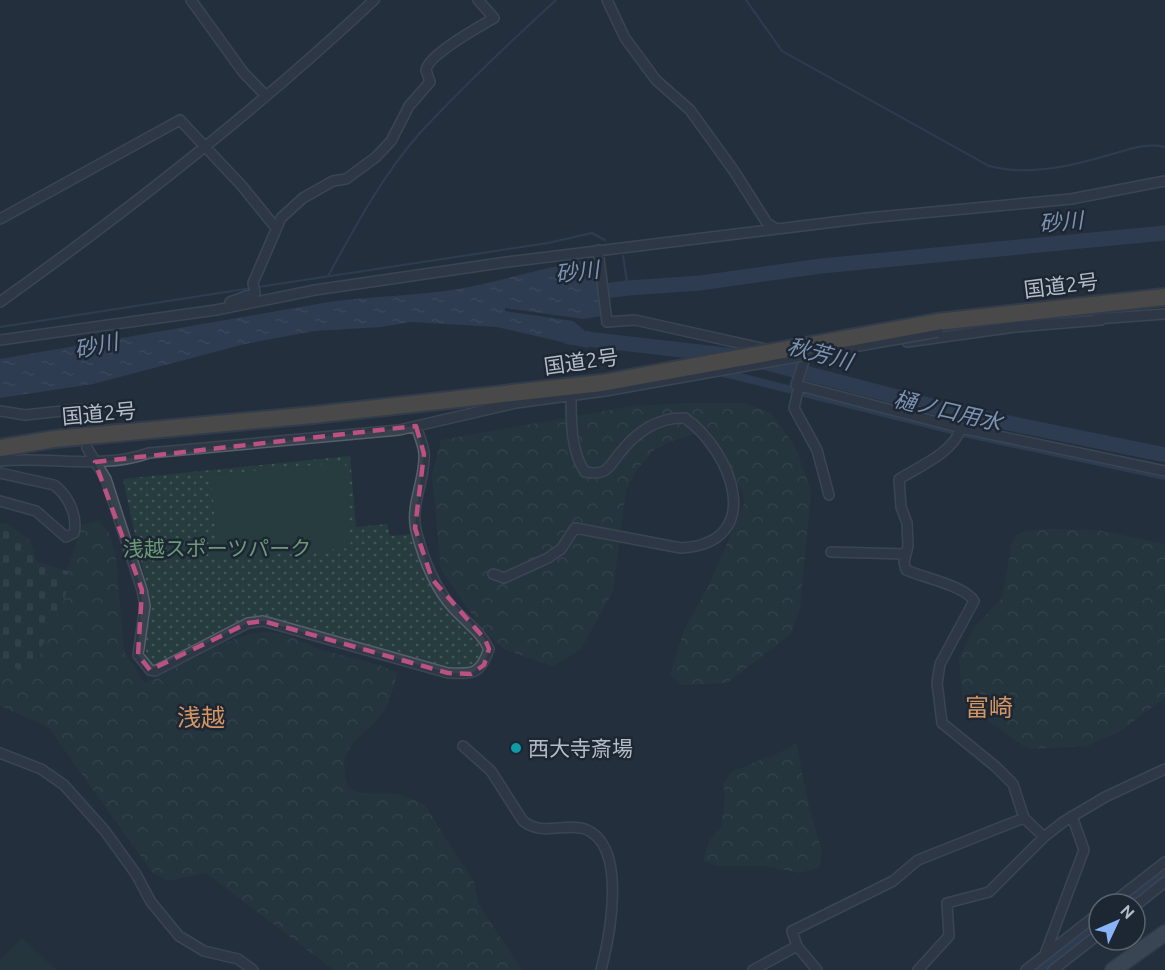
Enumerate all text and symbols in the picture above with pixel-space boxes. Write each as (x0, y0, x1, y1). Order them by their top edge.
water label: 砂川 (1038, 206, 1086, 235)
water label: 砂川 (554, 256, 602, 286)
street label: 国道2号 (1022, 269, 1100, 301)
water label: 砂川 (72, 328, 122, 362)
water label: 秋芳川 (785, 332, 857, 374)
street label: 国道2号 (542, 344, 620, 378)
water label: 樋ノ口用水 (892, 385, 1006, 435)
street label: 国道2号 (61, 398, 137, 428)
park label: 浅越スポーツパーク (123, 536, 311, 560)
district label: 富崎 (965, 694, 1013, 721)
district label: 浅越 (177, 704, 225, 731)
place label: 西大寺斎場 (528, 736, 633, 760)
marker: 西大寺斎場 (509, 741, 523, 755)
north arrow (1087, 892, 1147, 952)
text: N (1117, 901, 1138, 922)

